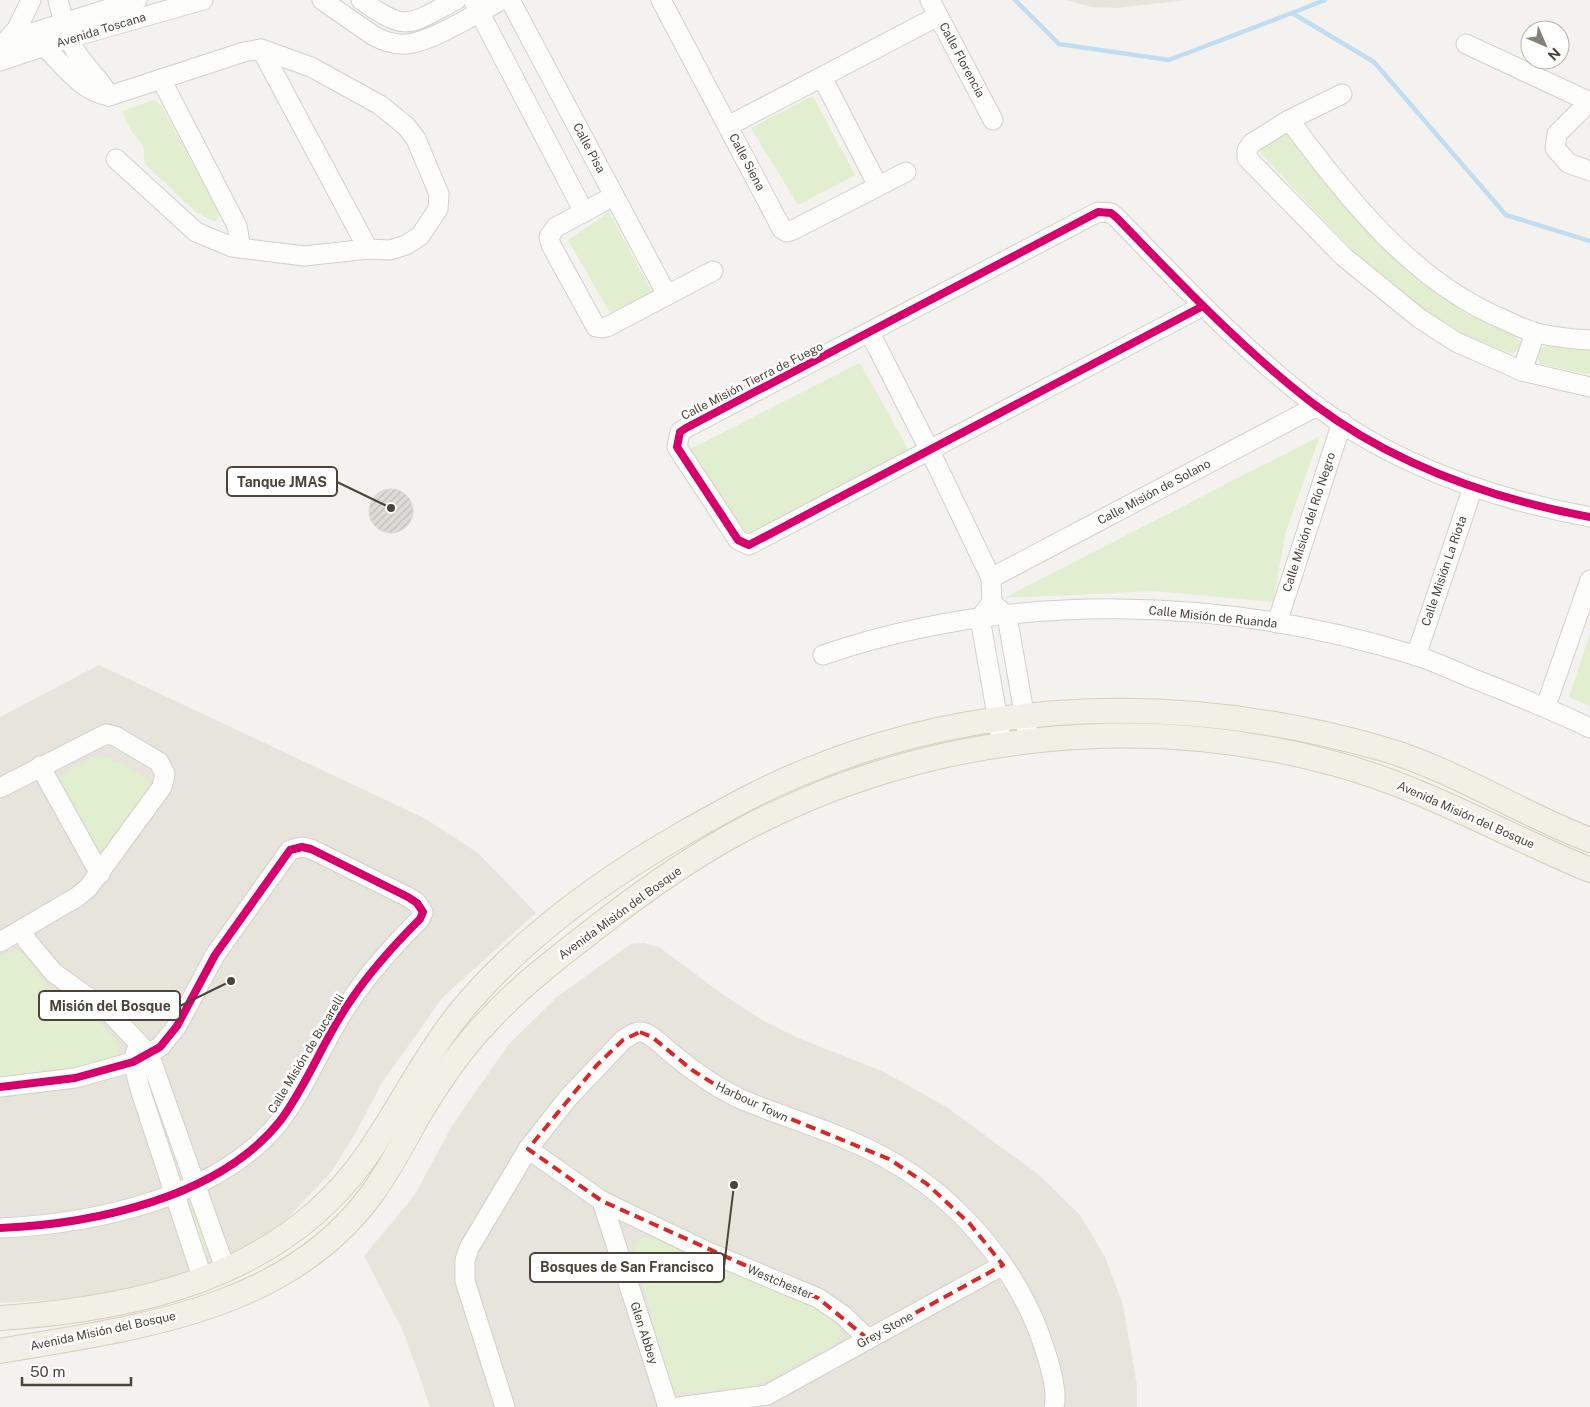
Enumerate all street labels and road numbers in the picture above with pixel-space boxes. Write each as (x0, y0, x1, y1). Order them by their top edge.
street label: Avenida Toscana (55, 10, 147, 50)
street label: Calle Florencia (936, 20, 988, 100)
street label: Calle Pisa (570, 121, 608, 175)
street label: Calle Siena (726, 131, 768, 193)
street label: Calle Misión Tierra de Fuego (679, 339, 826, 423)
street label: Calle Misión del Río Negro (1280, 450, 1338, 594)
street label: Calle Misión de Solano (1095, 456, 1213, 528)
street label: Calle Misión La Riota (1419, 514, 1469, 628)
street label: Calle Misión de Ruanda (1148, 603, 1278, 631)
street label: Avenida Misión del Bosque (1395, 778, 1537, 852)
street label: Avenida Misión del Bosque (556, 864, 684, 962)
street label: Calle Misión de Bucarelli (265, 992, 347, 1116)
street label: Harbour Town (714, 1079, 791, 1125)
street label: Westchester (745, 1262, 815, 1302)
street label: Glen Abbey (627, 1300, 661, 1366)
street label: Avenida Misión del Bosque (29, 1309, 177, 1353)
street label: Grey Stone (854, 1309, 916, 1351)

